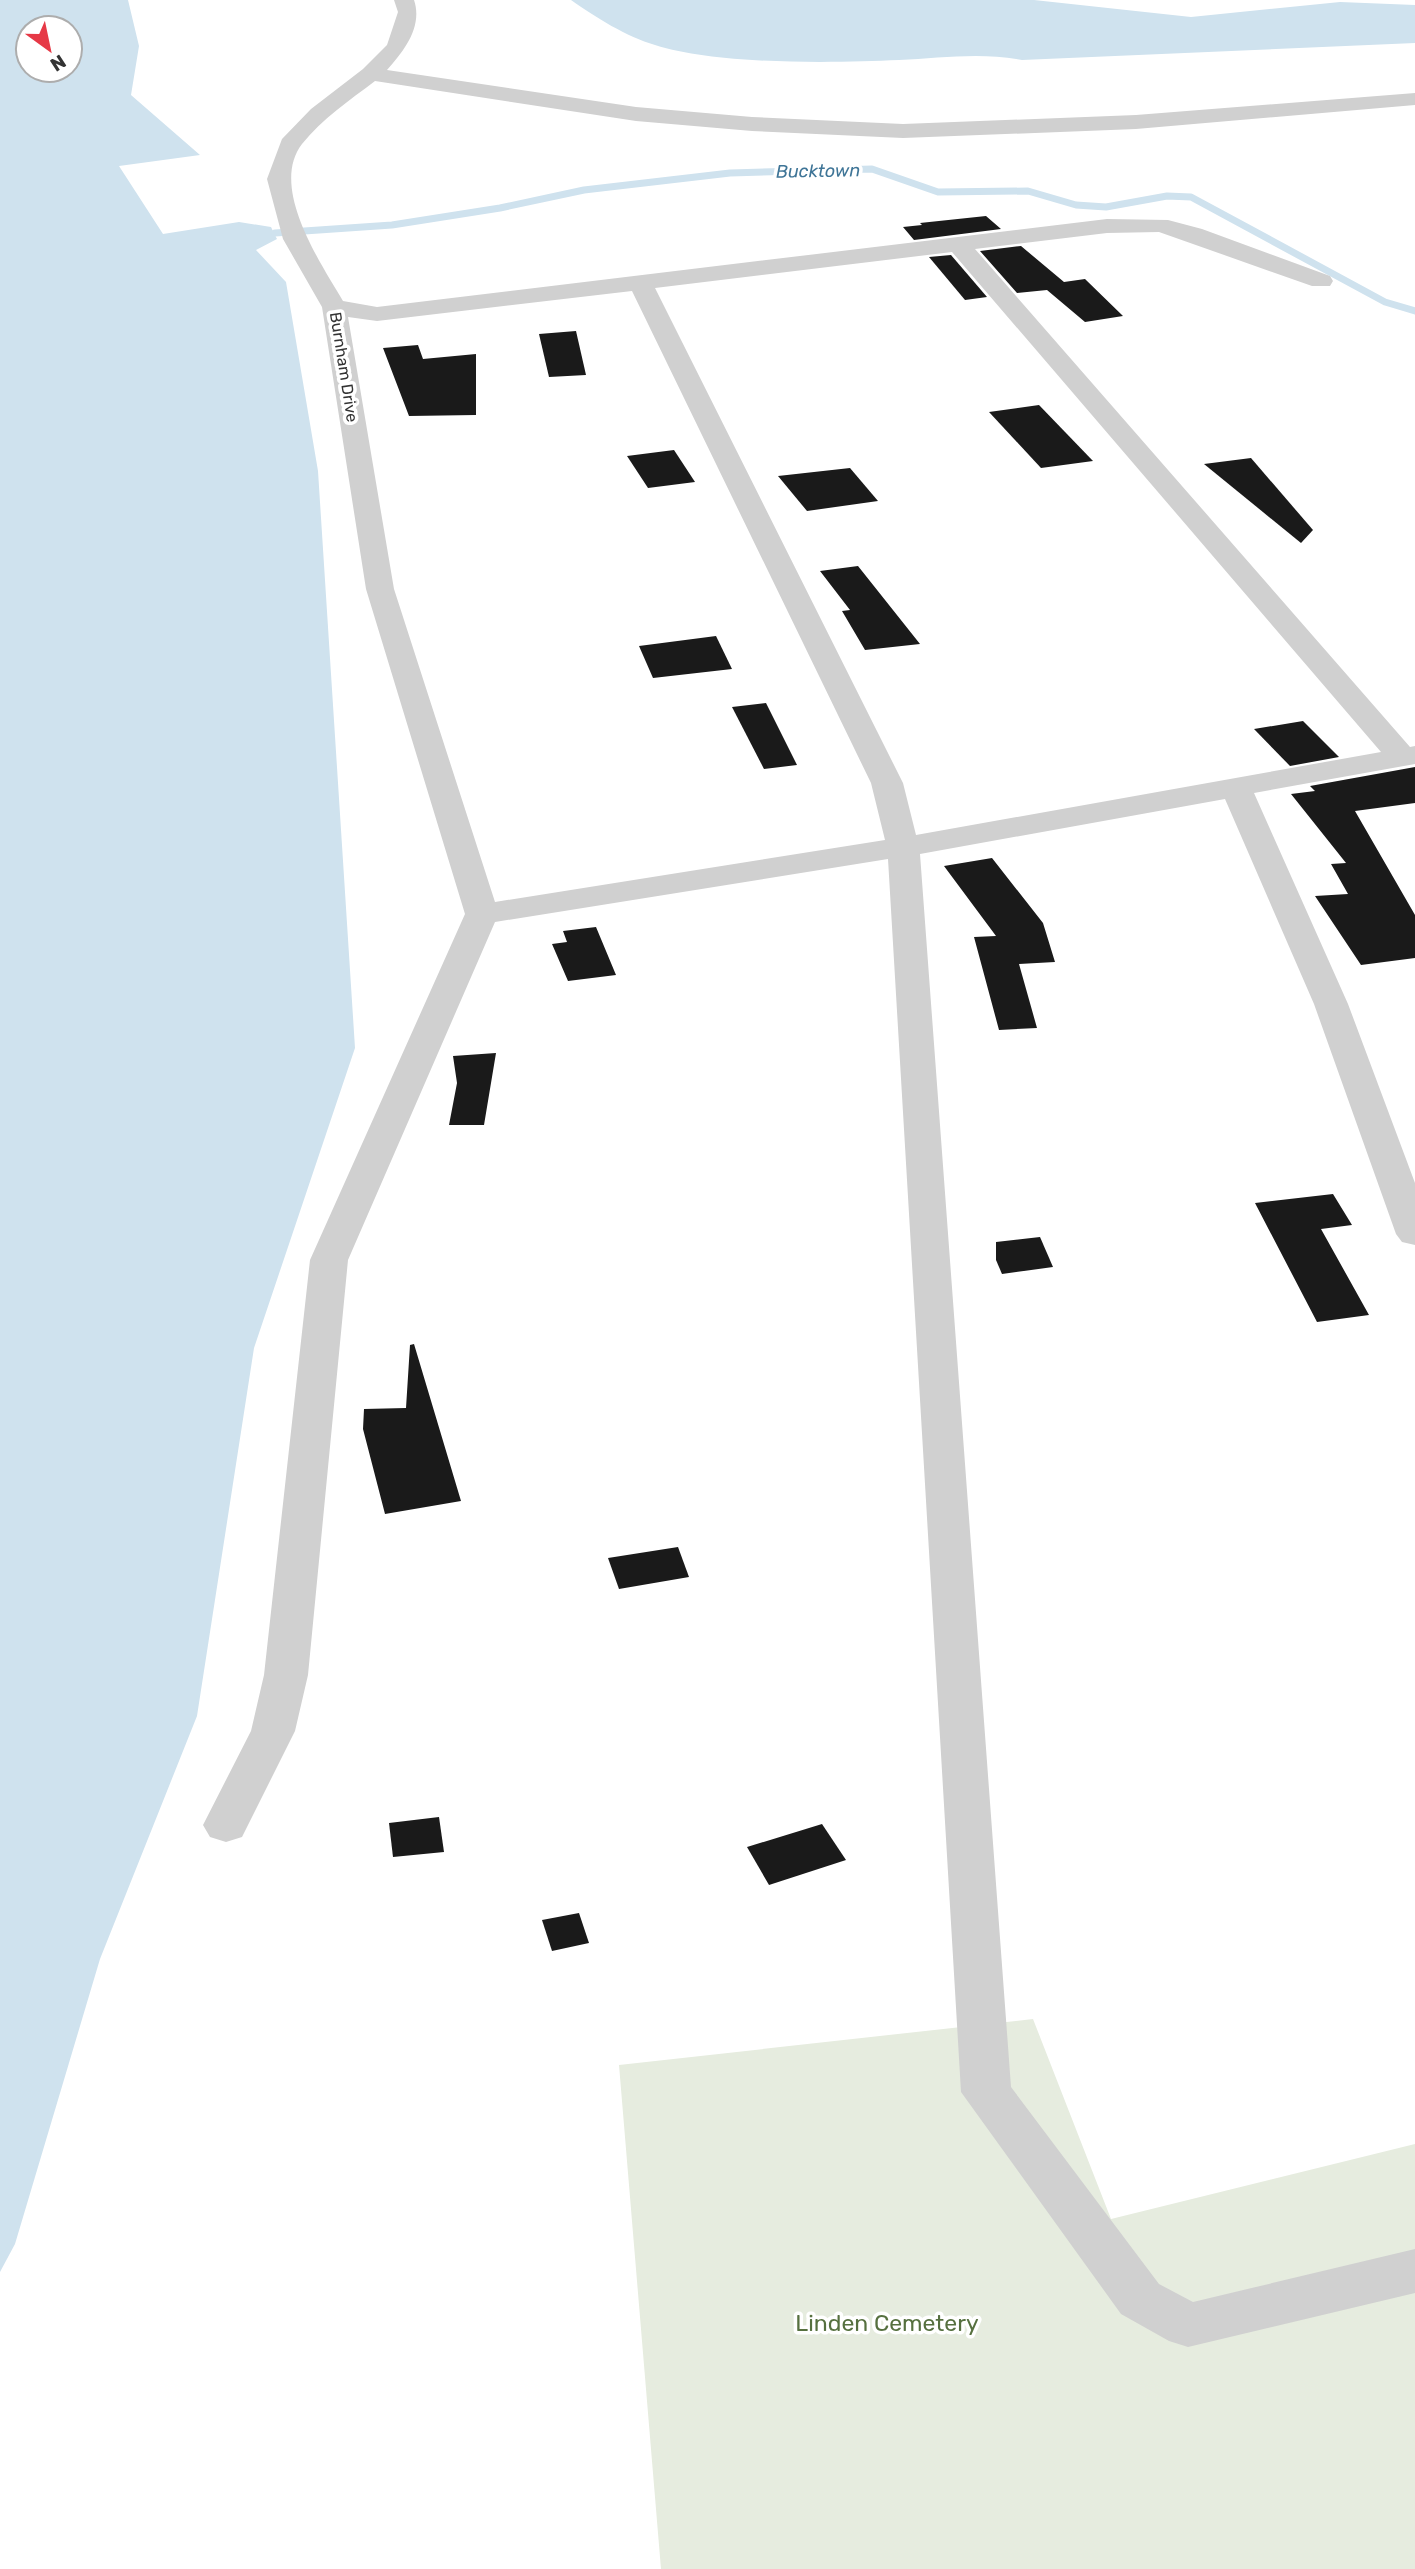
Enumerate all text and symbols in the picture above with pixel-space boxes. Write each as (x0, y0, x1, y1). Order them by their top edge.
north arrow (14, 14, 84, 84)
text: N (46, 49, 70, 76)
water label: Bucktown (776, 159, 860, 183)
street label: Burnham Drive (326, 311, 362, 423)
park label: Linden Cemetery (795, 2309, 979, 2337)

